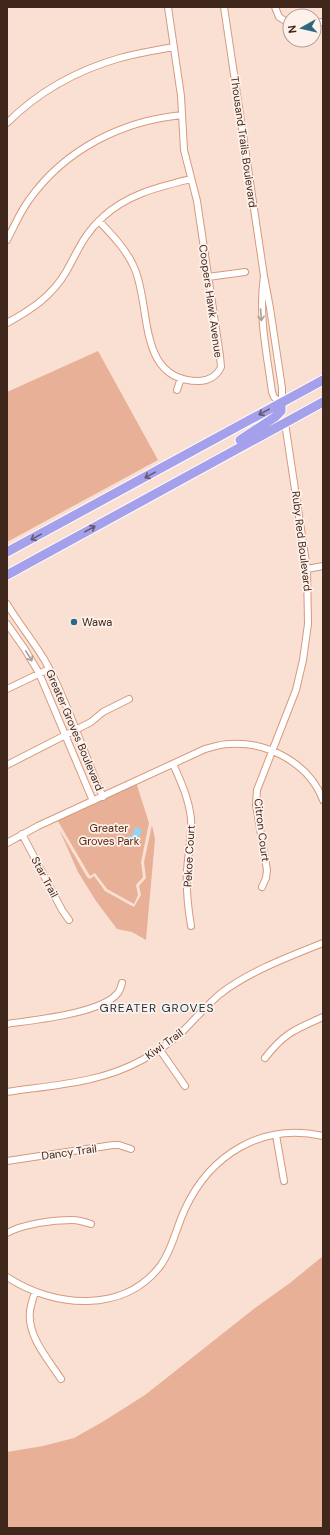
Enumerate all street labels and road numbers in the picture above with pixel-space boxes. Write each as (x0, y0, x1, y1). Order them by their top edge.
street label: Thousand Trails Boulevard (228, 76, 260, 209)
street label: Coopers Hawk Avenue (196, 243, 226, 359)
street label: Ruby Red Boulevard (289, 490, 315, 592)
street label: Greater Groves Boulevard (43, 667, 107, 793)
street label: Citron Court (251, 798, 273, 862)
street label: Pekoe Court (180, 825, 198, 887)
street label: Star Trail (28, 854, 62, 900)
street label: Kiwi Trail (142, 1025, 186, 1063)
street label: Dancy Trail (40, 1141, 98, 1163)

